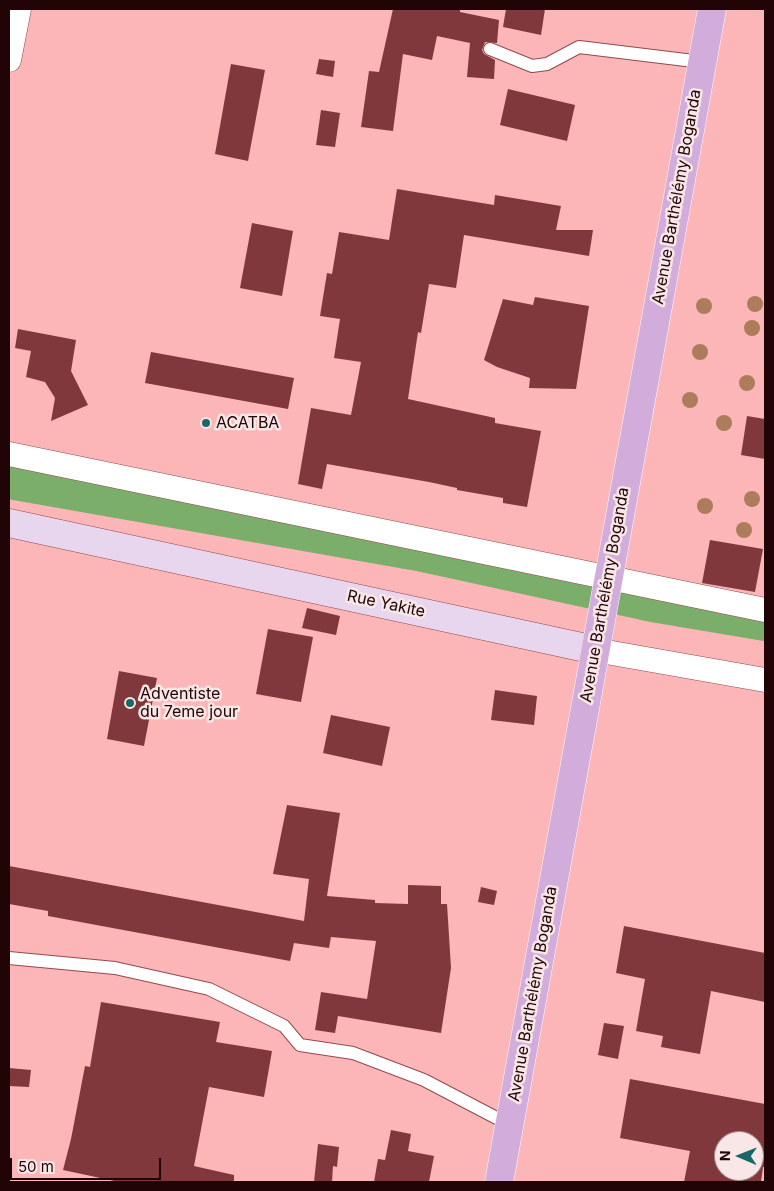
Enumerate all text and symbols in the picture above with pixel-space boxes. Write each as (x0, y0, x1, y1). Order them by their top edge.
street label: Avenue Barthélémy Boganda (649, 88, 705, 306)
place label: ACATBA (216, 413, 279, 433)
marker: ACATBA (200, 417, 212, 429)
street label: Avenue Barthélémy Boganda (577, 486, 633, 704)
street label: Rue Yakite (345, 586, 427, 622)
place label: Adventiste du 7eme jour (140, 684, 238, 722)
marker: Adventiste du 7eme jour (124, 697, 136, 709)
street label: Avenue Barthélémy Boganda (505, 885, 561, 1103)
north arrow (714, 1131, 764, 1181)
scale bar (12, 1148, 164, 1180)
text: N (716, 1150, 733, 1161)
text: 50 m (18, 1157, 54, 1176)

